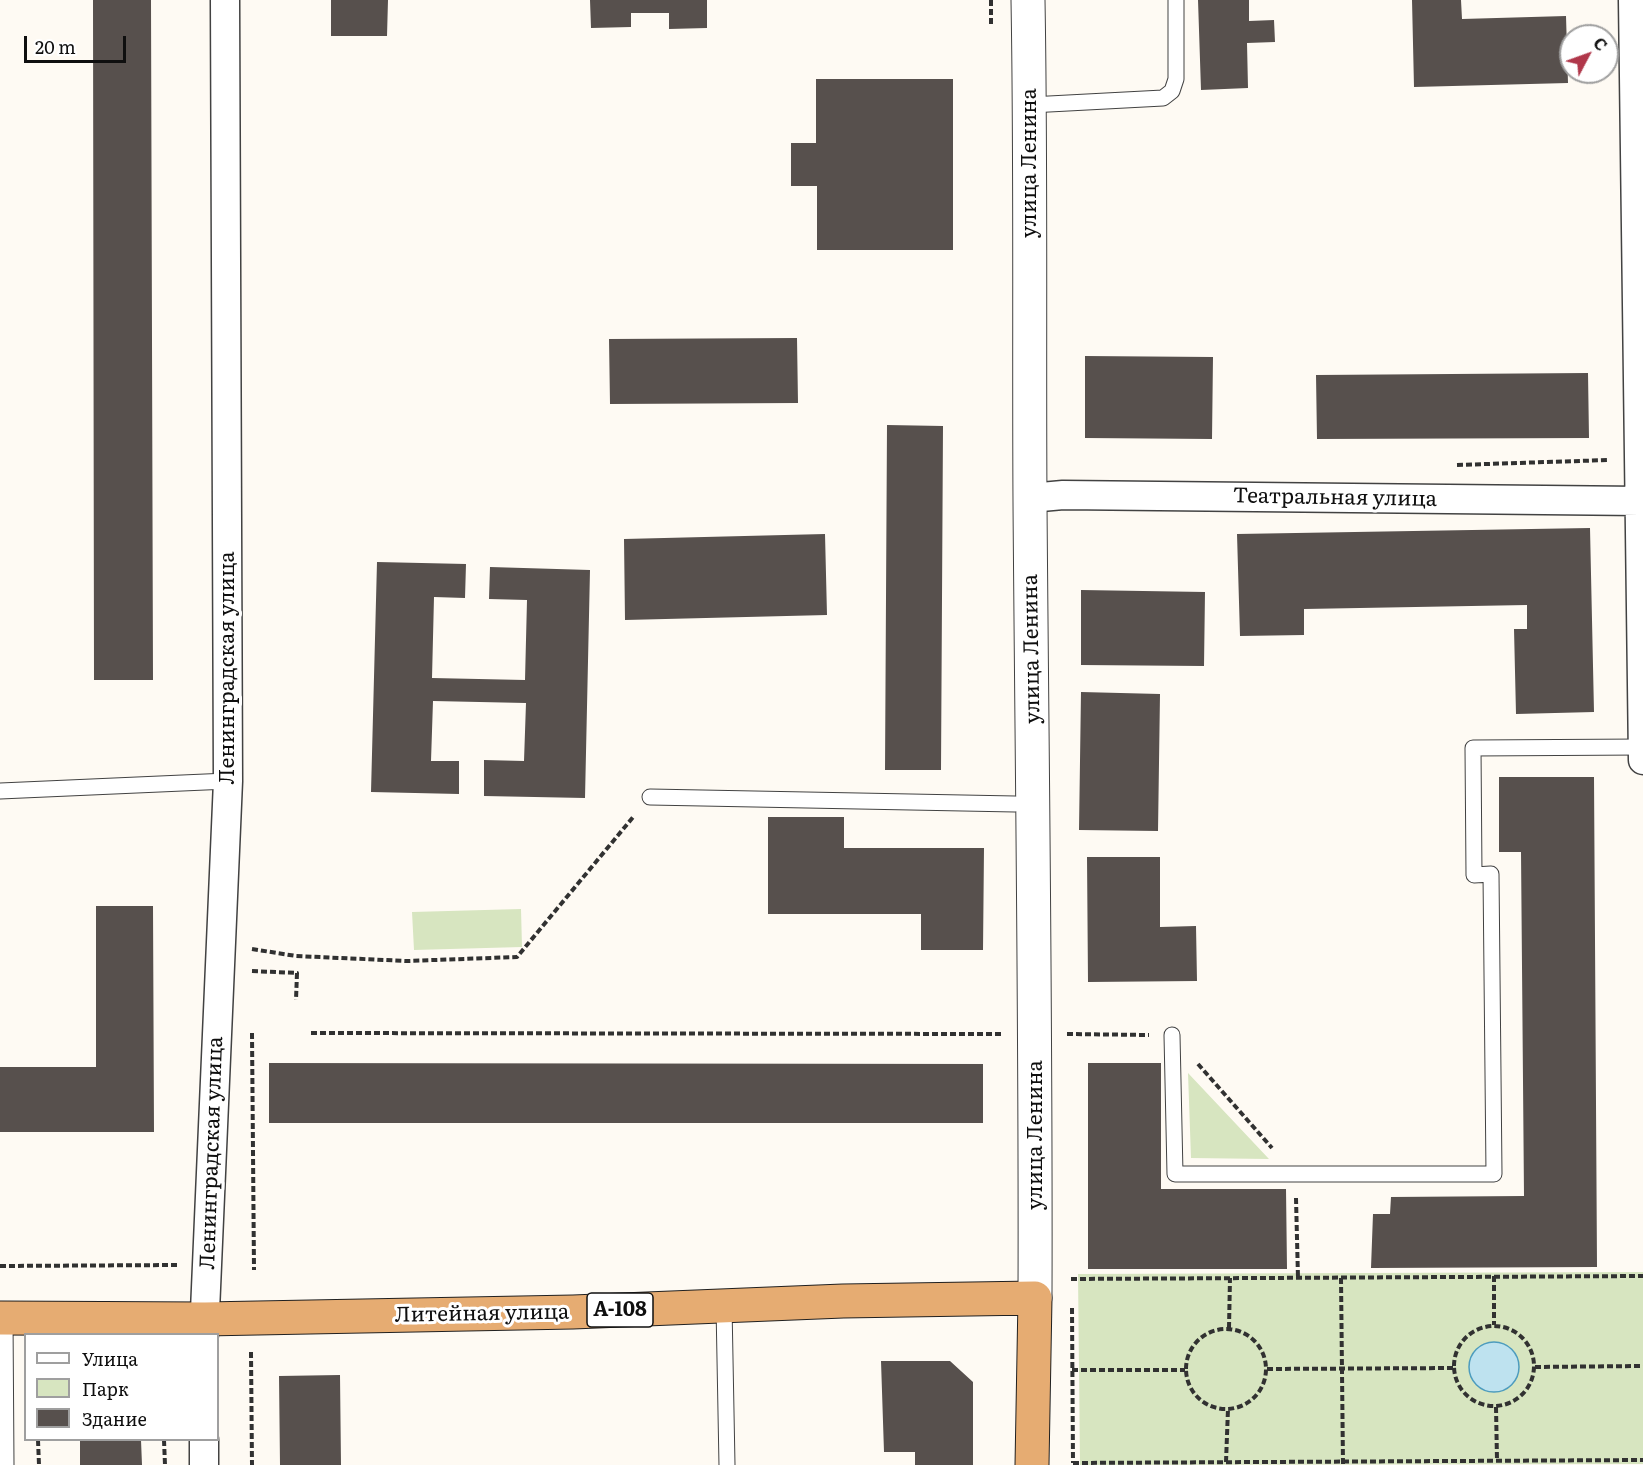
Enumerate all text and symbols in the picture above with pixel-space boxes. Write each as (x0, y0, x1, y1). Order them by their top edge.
scale bar (27, 24, 129, 62)
north arrow (1559, 24, 1619, 84)
text: С (1588, 31, 1614, 56)
text: 20 m (35, 33, 76, 60)
street label: улица Ленина (1017, 88, 1043, 238)
street label: Театральная улица (1233, 484, 1437, 512)
street label: Ленинградская улица (215, 551, 241, 785)
street label: улица Ленина (1018, 574, 1046, 724)
street label: Ленинградская улица (195, 1036, 229, 1270)
street label: улица Ленина (1023, 1060, 1049, 1210)
road number: А-108 (587, 1293, 653, 1327)
street label: Литейная улица (395, 1300, 569, 1328)
legend (24, 1333, 219, 1441)
text: Улица (82, 1345, 138, 1372)
text: Парк (82, 1375, 129, 1402)
text: Здание (82, 1405, 147, 1432)

